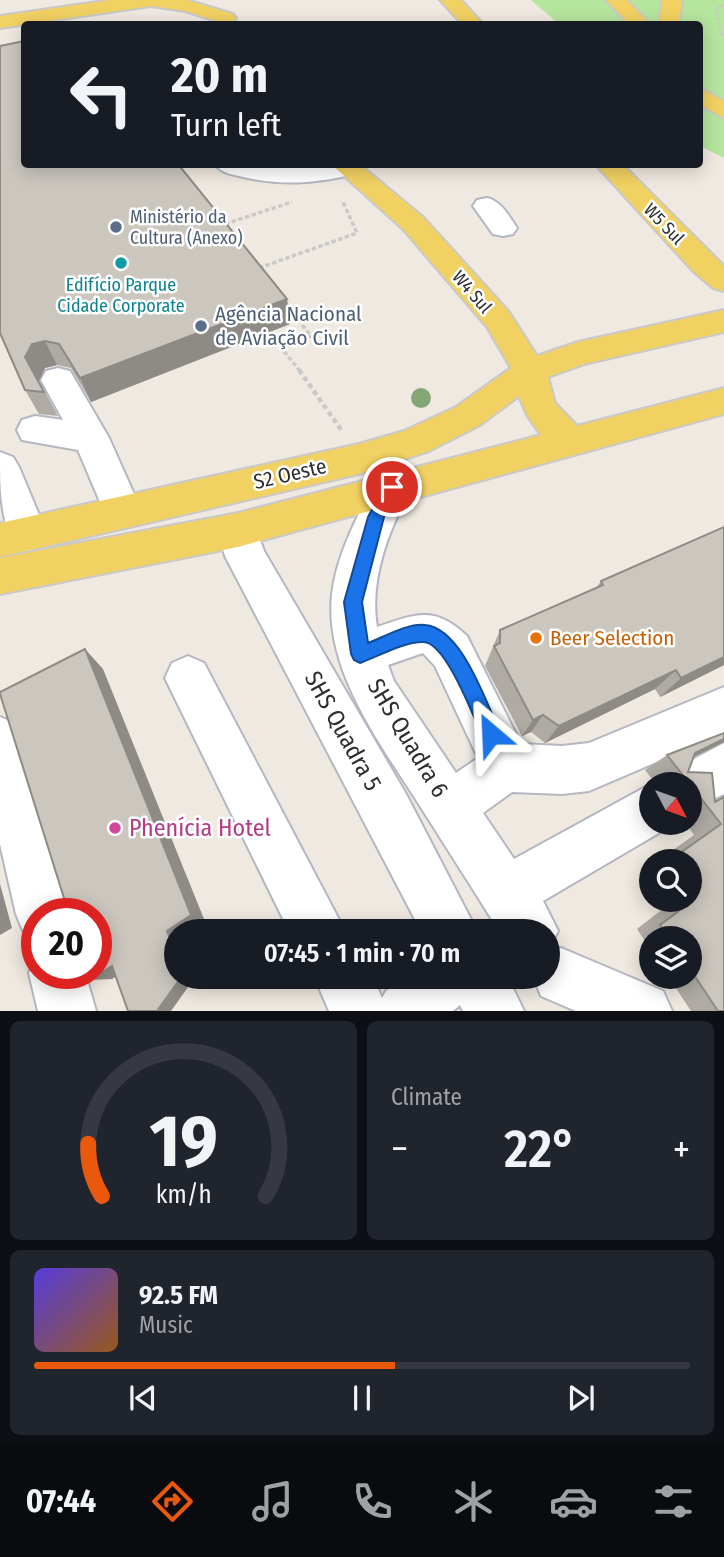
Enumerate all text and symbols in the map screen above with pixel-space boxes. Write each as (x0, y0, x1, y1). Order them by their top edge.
text: 20 m (171, 46, 268, 105)
icon: left (56, 49, 147, 140)
text: Turn left (171, 106, 281, 144)
street label: W5 Sul (639, 199, 689, 249)
place label: Ministério da Cultura (Anexo) (130, 206, 243, 249)
marker: Ministério da Cultura (Anexo) (108, 219, 124, 235)
marker: Edifício Parque Cidade Corporate (113, 255, 129, 271)
street label: W4 Sul (448, 266, 497, 318)
place label: Edifício Parque Cidade Corporate (57, 274, 185, 317)
place label: Agência Nacional de Aviação Civil (215, 301, 362, 351)
marker: Agência Nacional de Aviação Civil (193, 318, 209, 334)
street label: S2 Oeste (251, 453, 329, 495)
pin (362, 457, 422, 517)
icon: arrive (373, 468, 411, 506)
place label: Beer Selection (550, 625, 674, 651)
marker: Beer Selection (528, 630, 544, 646)
street label: SHS Quadra 5 (299, 666, 387, 796)
street label: SHS Quadra 6 (362, 674, 454, 802)
position arrow (454, 697, 528, 771)
north arrow (639, 772, 702, 835)
map controls (639, 772, 702, 989)
place label: Phenícia Hotel (129, 814, 271, 842)
marker: Phenícia Hotel (107, 820, 123, 836)
button: search (639, 849, 702, 912)
speed limit sign: 20 (21, 898, 112, 989)
button: layers (639, 926, 702, 989)
text: 07:45 · 1 min · 70 m (264, 938, 460, 969)
text: Climate (391, 1083, 462, 1111)
text: 19 (149, 1099, 218, 1186)
text: 22° (504, 1118, 576, 1181)
text: − (391, 1126, 408, 1172)
text: + (673, 1126, 690, 1172)
text: km/h (156, 1180, 211, 1210)
text: 92.5 FM (139, 1280, 218, 1311)
text: Music (139, 1311, 193, 1339)
icon: previous (124, 1379, 162, 1417)
icon: pause (343, 1379, 381, 1417)
icon: next (562, 1379, 600, 1417)
icon: directions (148, 1477, 197, 1526)
icon: music (248, 1477, 297, 1526)
icon: phone (348, 1477, 397, 1526)
icon: climate (449, 1477, 498, 1526)
icon: car (549, 1477, 598, 1526)
icon: filters (649, 1477, 698, 1526)
text: 07:44 (26, 1482, 96, 1520)

